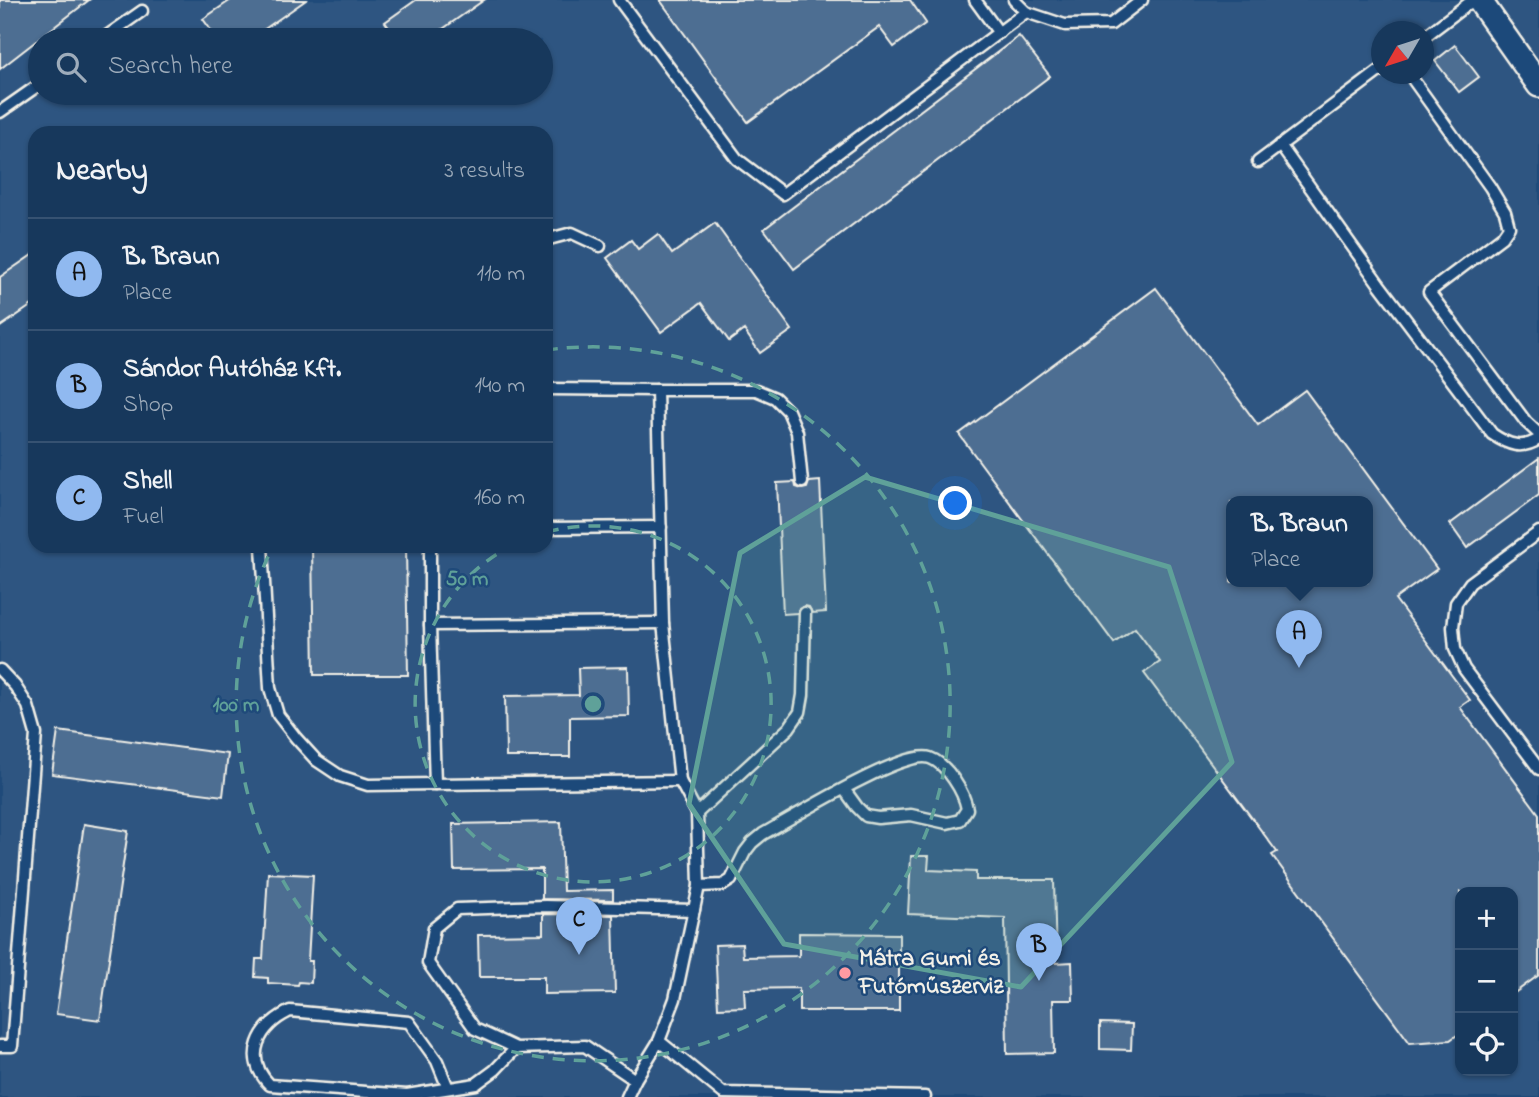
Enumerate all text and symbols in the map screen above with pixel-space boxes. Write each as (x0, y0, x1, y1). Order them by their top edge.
north arrow (1371, 21, 1434, 84)
search box (28, 28, 553, 105)
icon: search (52, 48, 90, 86)
text: Search here (108, 48, 233, 86)
text: Nearby (56, 150, 148, 194)
text: 3 results (444, 155, 525, 188)
text: B. Braun (123, 239, 220, 277)
text: A (72, 258, 86, 291)
text: 110 m (477, 258, 525, 291)
text: Place (123, 277, 172, 310)
text: Sándor Autóház Kft. (123, 351, 341, 389)
text: B (71, 370, 87, 403)
text: 140 m (475, 370, 525, 403)
text: Shop (123, 389, 173, 422)
text: Shell (123, 463, 172, 501)
text: C (73, 482, 85, 515)
text: 160 m (474, 482, 525, 515)
your location (938, 486, 972, 520)
popup (1226, 496, 1373, 587)
text: Fuel (123, 501, 164, 534)
text: B. Braun (1251, 506, 1348, 544)
text: Place (1251, 544, 1300, 577)
text: 50 m (446, 565, 488, 595)
pin: A (1276, 610, 1322, 668)
text: 100 m (213, 691, 259, 721)
centre of rings (581, 692, 605, 716)
map controls (1455, 887, 1518, 1076)
button: + (1455, 887, 1518, 950)
pin: C (556, 897, 602, 955)
pin: B (1016, 923, 1062, 981)
place label: Mátra Gumi és Futóműszerviz (858, 942, 1004, 1005)
button: − (1455, 950, 1518, 1013)
marker: Mátra Gumi és Futóműszerviz (837, 965, 853, 981)
button: locate (1455, 1013, 1518, 1076)

